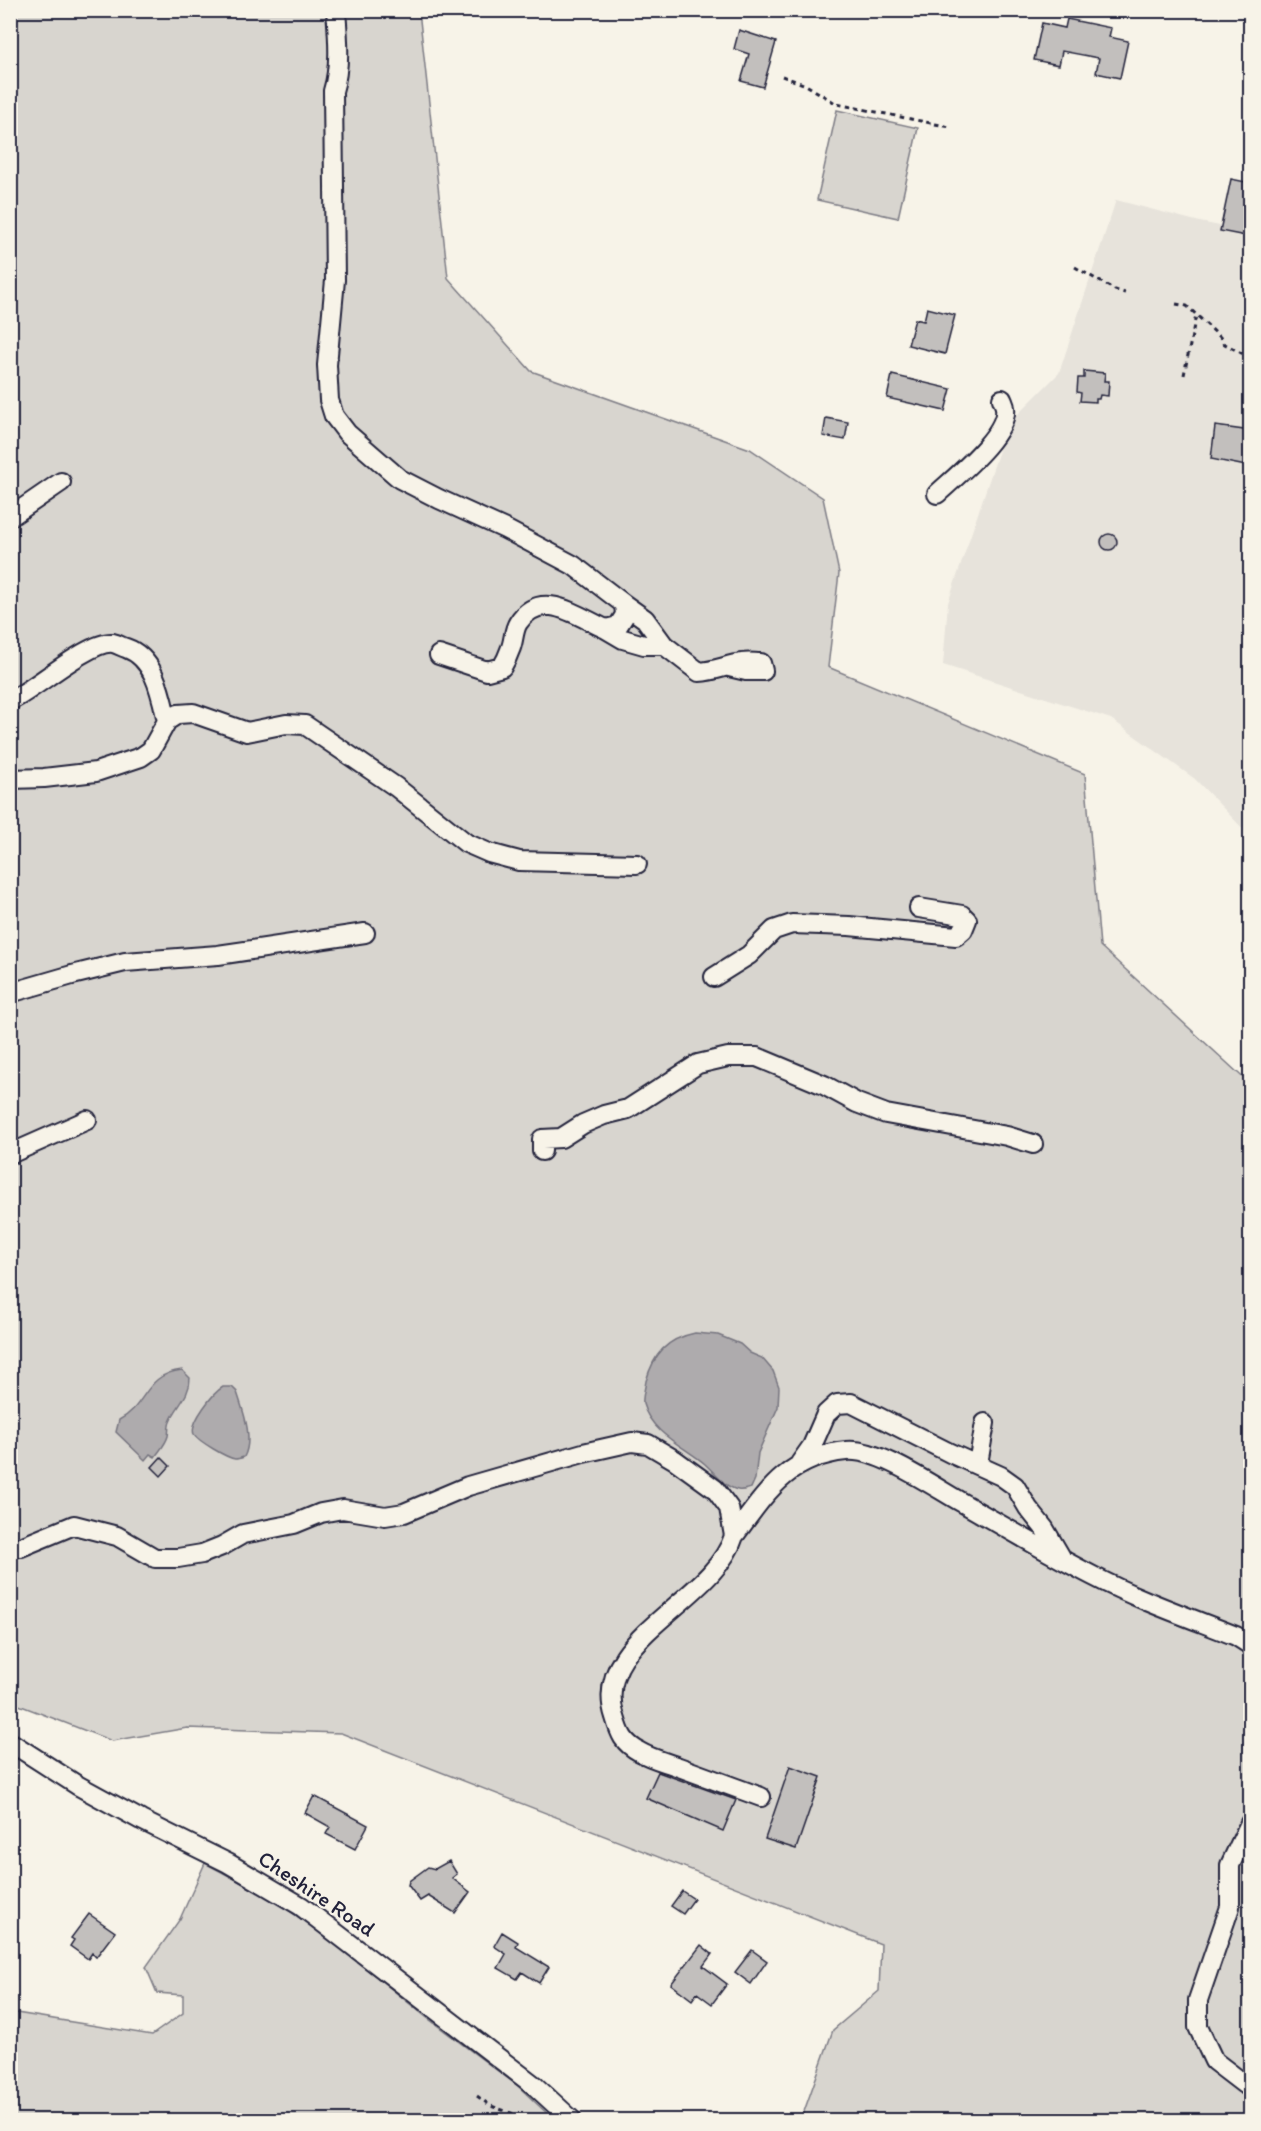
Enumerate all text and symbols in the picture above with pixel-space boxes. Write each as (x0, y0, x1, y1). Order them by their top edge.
street label: Cheshire Road (253, 1845, 380, 1942)

